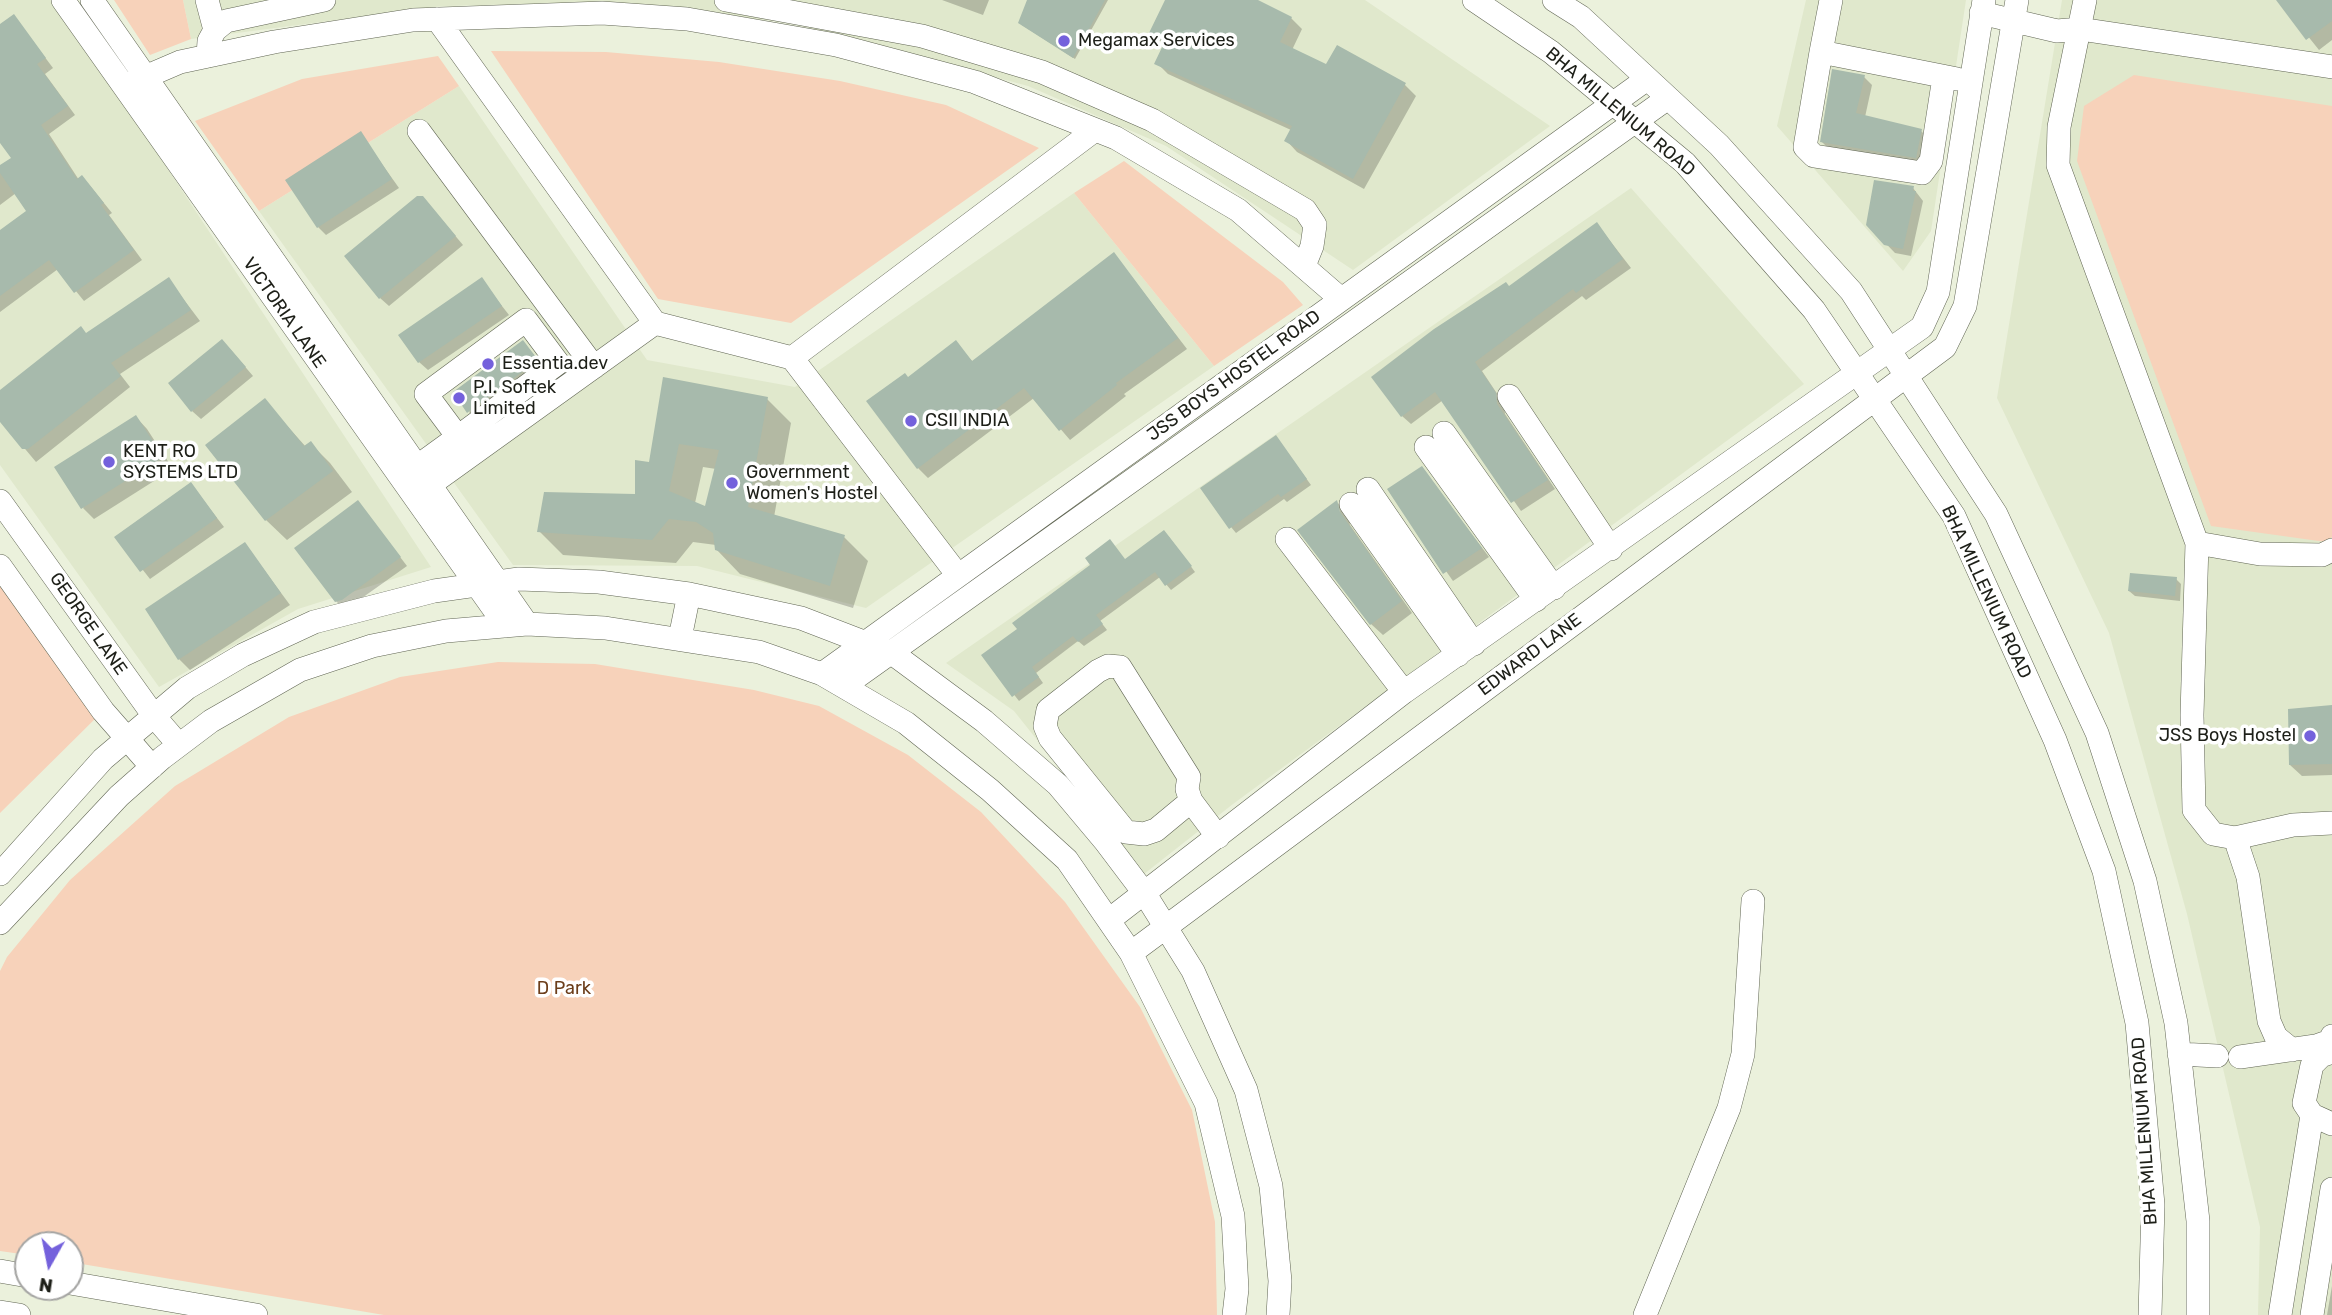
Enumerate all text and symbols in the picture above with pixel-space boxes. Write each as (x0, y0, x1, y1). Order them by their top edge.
place label: Megamax Services (1078, 30, 1235, 52)
marker: Megamax Services (1056, 33, 1072, 49)
street label: BHA MILLENIUM ROAD (1541, 43, 1699, 181)
street label: VICTORIA LANE (238, 254, 330, 372)
street label: JSS BOYS HOSTEL ROAD (1143, 306, 1325, 446)
place label: Essentia.dev (502, 353, 608, 375)
marker: Essentia.dev (480, 356, 496, 372)
place label: P.I. Softek Limited (473, 377, 556, 420)
marker: P.I. Softek Limited (451, 390, 467, 406)
place label: CSII INDIA (925, 410, 1009, 432)
marker: CSII INDIA (903, 413, 919, 429)
place label: KENT RO SYSTEMS LTD (123, 441, 238, 484)
marker: KENT RO SYSTEMS LTD (101, 454, 117, 470)
place label: Government Women's Hostel (746, 462, 878, 504)
marker: Government Women's Hostel (724, 475, 740, 491)
street label: BHA MILLENIUM ROAD (1936, 502, 2036, 682)
street label: GEORGE LANE (45, 569, 131, 679)
street label: EDWARD LANE (1474, 609, 1586, 701)
place label: JSS Boys Hostel (2159, 725, 2296, 747)
marker: JSS Boys Hostel (2302, 728, 2318, 744)
park label: D Park (537, 978, 591, 1000)
street label: BHA MILLENIUM ROAD (2128, 1036, 2162, 1226)
north arrow (14, 1231, 84, 1301)
text: N (37, 1273, 55, 1298)

